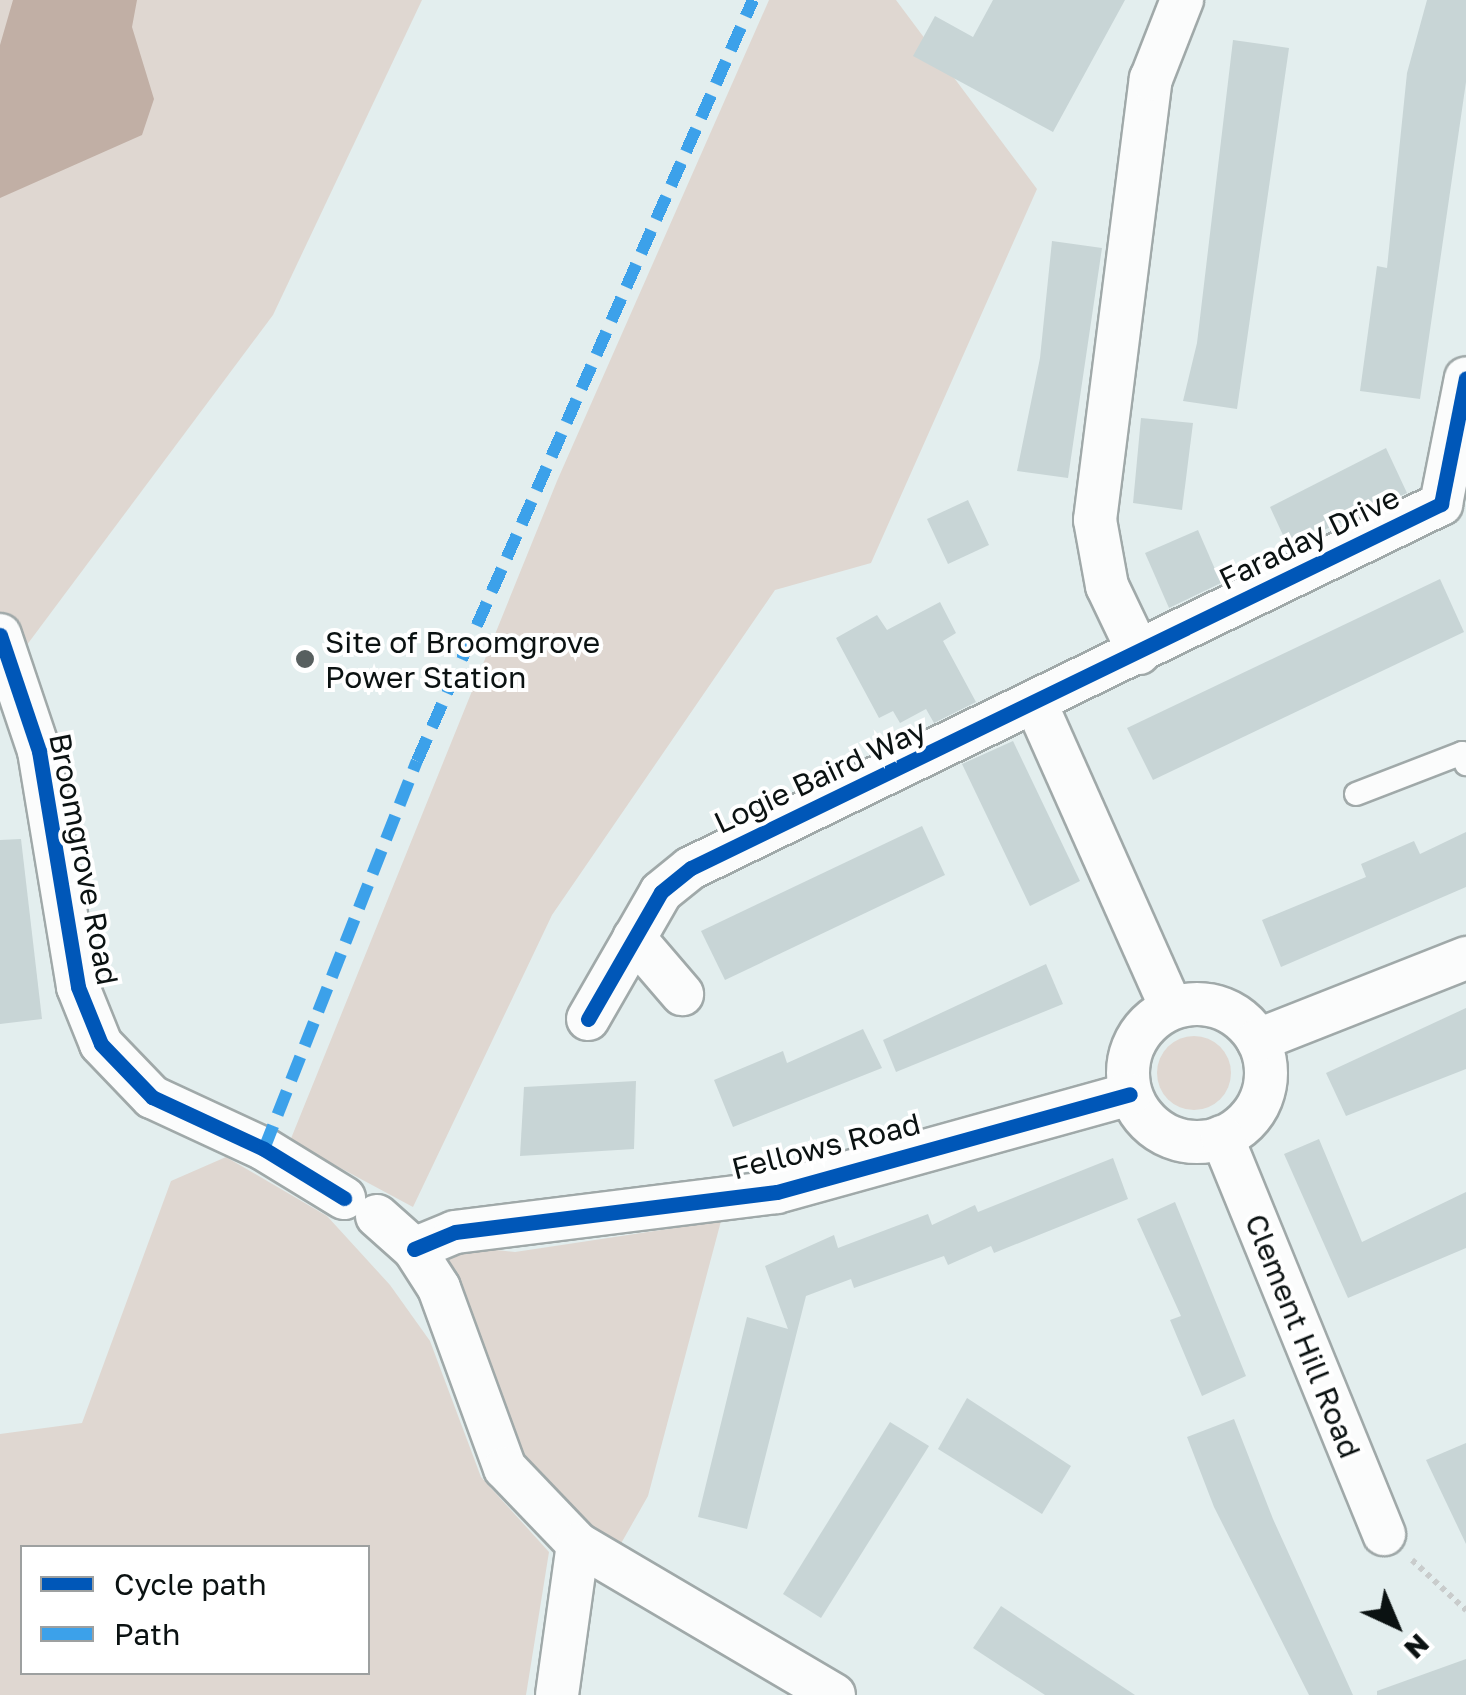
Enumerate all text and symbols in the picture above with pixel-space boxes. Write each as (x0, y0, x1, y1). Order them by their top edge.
street label: Faraday Drive (1213, 479, 1405, 597)
place label: Site of Broomgrove Power Station (325, 624, 600, 694)
marker: Site of Broomgrove Power Station (294, 648, 316, 670)
street label: Logie Baird Way (708, 711, 932, 841)
street label: Broomgrove Road (42, 730, 126, 988)
street label: Fellows Road (728, 1105, 924, 1187)
street label: Clement Hill Road (1238, 1209, 1368, 1463)
legend (20, 1545, 370, 1675)
text: Cycle path (114, 1566, 267, 1602)
north arrow (1346, 1575, 1446, 1675)
text: Path (114, 1616, 180, 1652)
text: N (1398, 1628, 1436, 1666)

